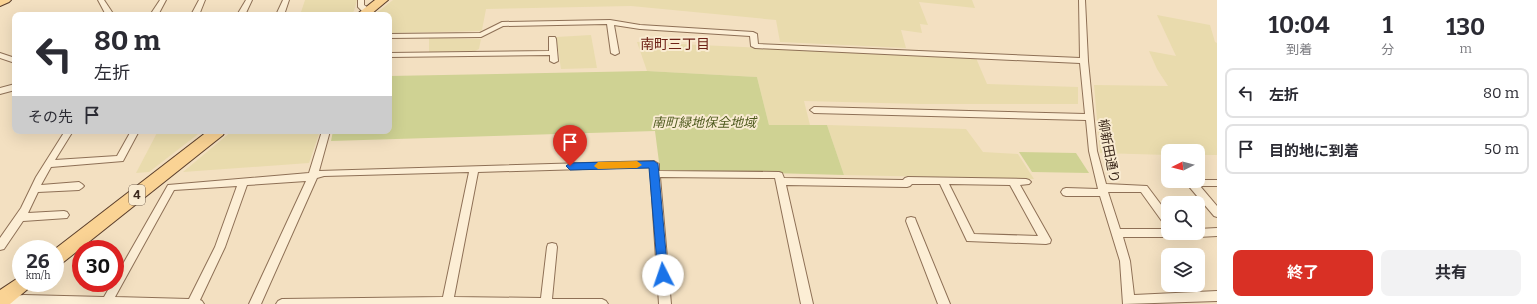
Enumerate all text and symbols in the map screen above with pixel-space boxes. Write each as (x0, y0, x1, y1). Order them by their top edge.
text: 10:04 (1269, 11, 1330, 39)
text: 1 (1383, 11, 1393, 39)
text: 130 (1446, 13, 1485, 41)
text: 80 m (94, 24, 160, 57)
icon: left (28, 28, 80, 80)
district label: 南町三丁目 (640, 36, 710, 53)
text: m (1459, 41, 1472, 56)
text: 到着 (1286, 42, 1312, 57)
text: 分 (1381, 42, 1394, 57)
text: 左折 (94, 62, 130, 84)
icon: left (1235, 82, 1257, 104)
text: 80 m (1483, 84, 1519, 102)
text: 左折 (1269, 86, 1299, 104)
icon: arrive (81, 104, 103, 126)
text: その先 (28, 108, 73, 126)
park label: 南町緑地保全地域 (652, 115, 758, 130)
street label: 柳新田通り (1095, 118, 1123, 184)
pin (553, 125, 587, 166)
icon: arrive (559, 131, 581, 153)
icon: arrive (1235, 138, 1257, 160)
text: 50 m (1484, 140, 1519, 158)
text: 目的地に到着 (1269, 142, 1359, 160)
north arrow (1161, 144, 1205, 188)
map controls (1161, 144, 1205, 292)
road number: 4 (129, 185, 145, 205)
button: search (1161, 196, 1205, 240)
speed limit sign: 30 (72, 240, 124, 292)
button: layers (1161, 248, 1205, 292)
text: 26 (26, 249, 50, 273)
button: 終了 (1233, 250, 1373, 296)
button: 共有 (1381, 250, 1521, 296)
position arrow (642, 254, 684, 296)
text: km/h (26, 270, 50, 282)

